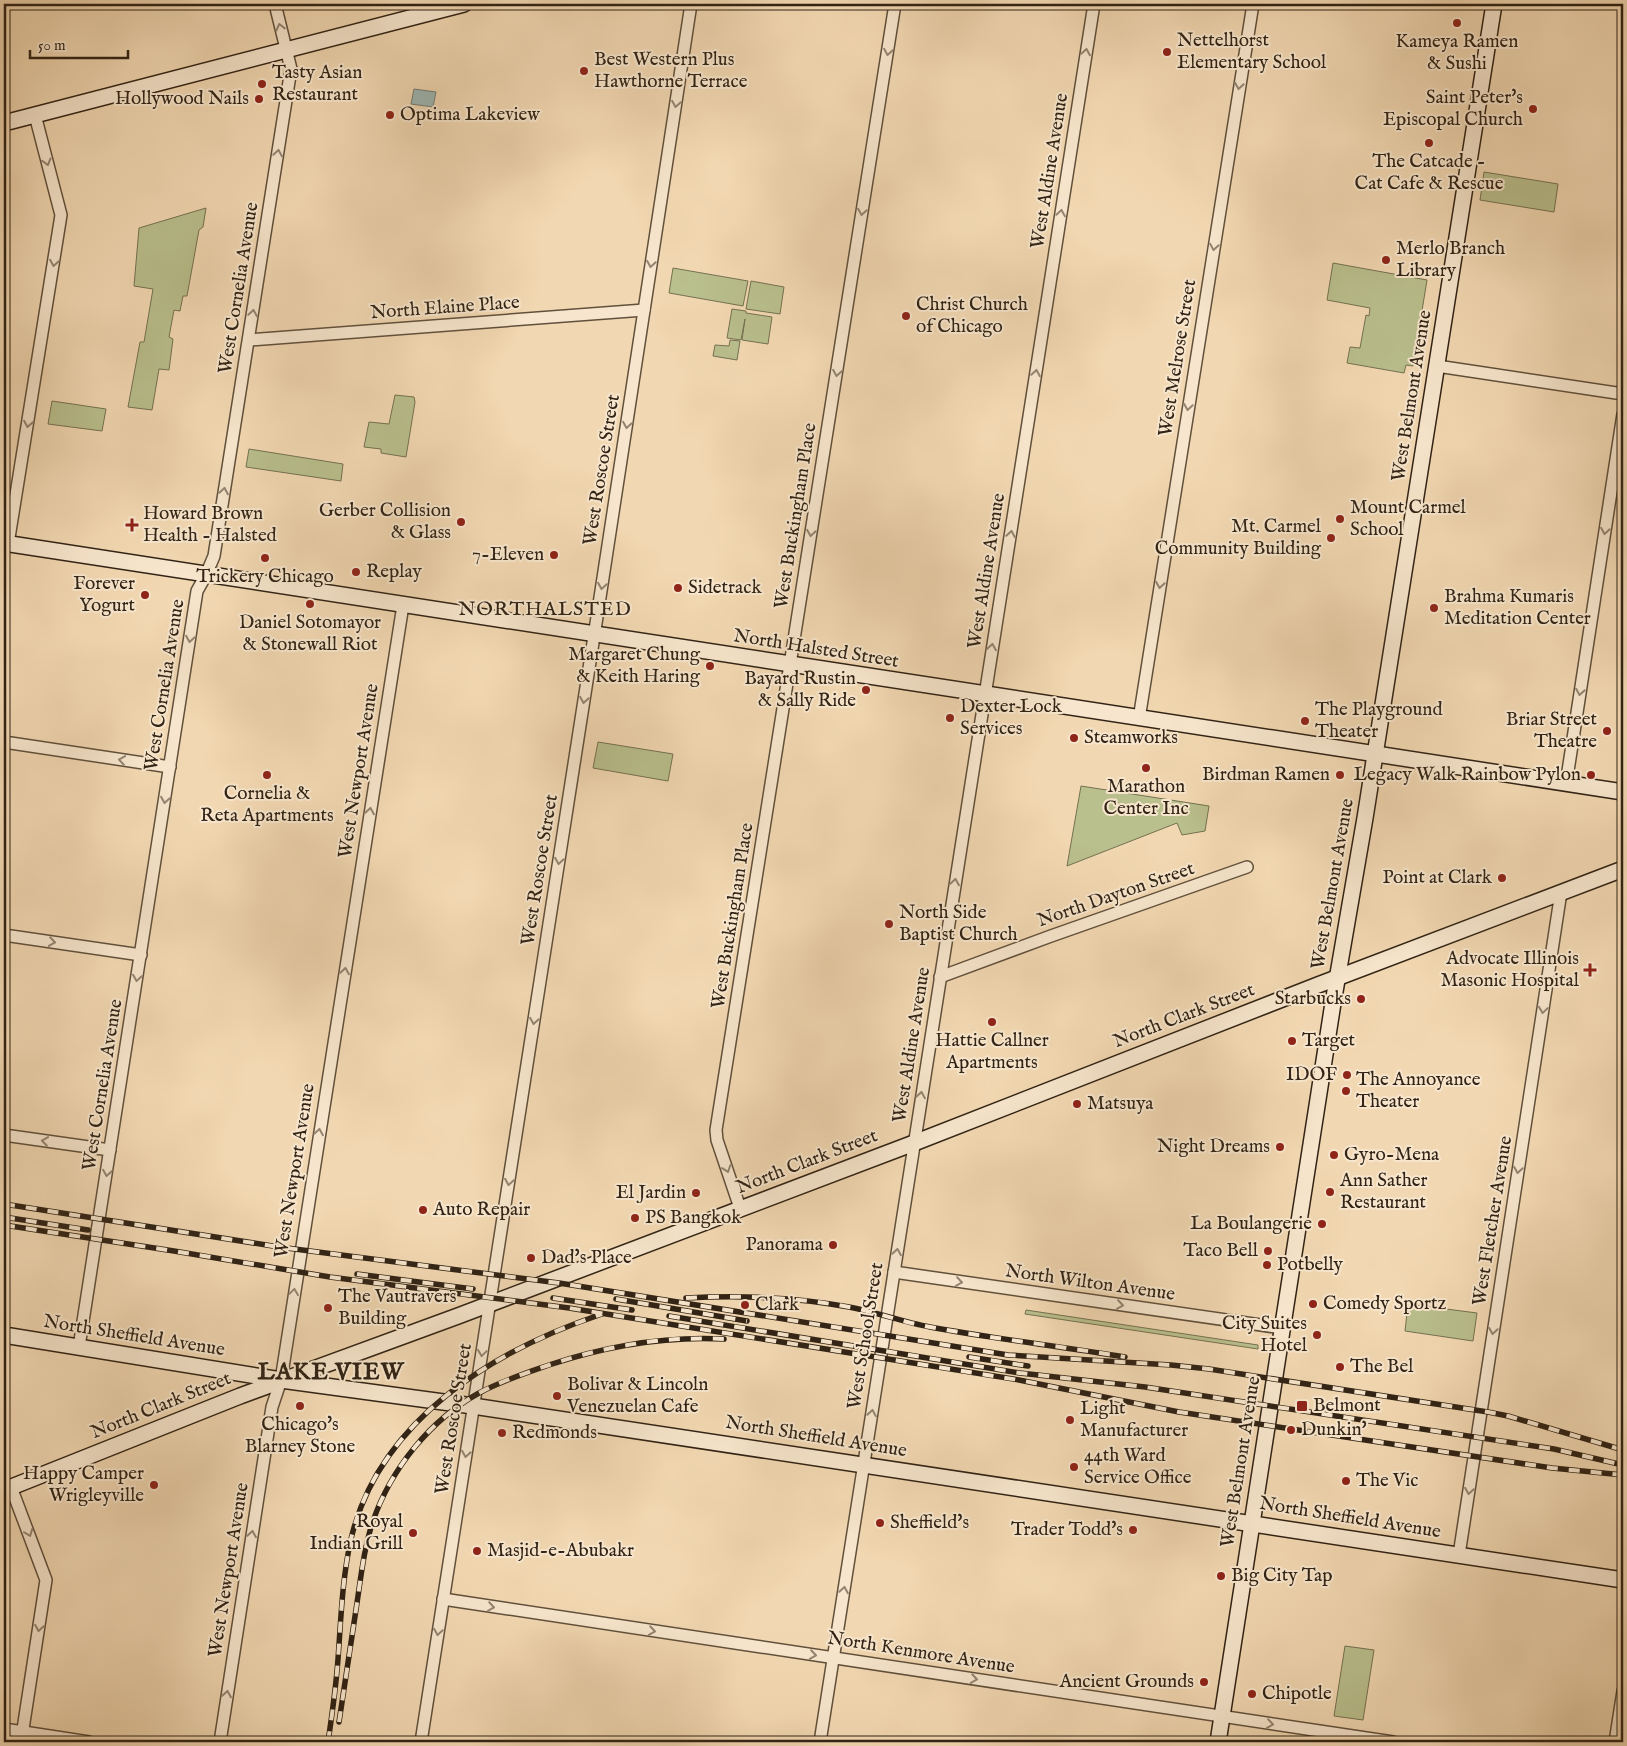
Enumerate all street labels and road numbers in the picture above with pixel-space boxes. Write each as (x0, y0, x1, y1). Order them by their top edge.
street label: West Aldine Avenue (1026, 91, 1074, 251)
street label: West Cornelia Avenue (214, 200, 264, 376)
street label: West Melrose Street (1154, 277, 1202, 438)
street label: North Elaine Place (369, 291, 521, 325)
street label: West Belmont Avenue (1387, 308, 1437, 483)
street label: West Roscoe Street (578, 392, 626, 547)
street label: West Buckingham Place (769, 421, 823, 611)
street label: West Aldine Avenue (963, 491, 1011, 651)
street label: West Cornelia Avenue (140, 597, 190, 773)
street label: North Halsted Street (732, 624, 901, 674)
street label: West Newport Avenue (333, 682, 385, 860)
street label: West Roscoe Street (516, 792, 564, 947)
street label: West Belmont Avenue (1306, 796, 1360, 971)
street label: West Buckingham Place (706, 821, 760, 1011)
street label: North Dayton Street (1034, 857, 1198, 933)
street label: West Aldine Avenue (888, 965, 936, 1125)
street label: North Clark Street (1110, 978, 1258, 1054)
street label: West Cornelia Avenue (78, 997, 128, 1173)
street label: West Newport Avenue (269, 1082, 321, 1260)
street label: North Clark Street (733, 1124, 881, 1200)
street label: West Fletcher Avenue (1468, 1134, 1518, 1308)
street label: North Wilton Avenue (1004, 1259, 1177, 1307)
street label: West School Street (843, 1261, 890, 1411)
street label: North Sheffield Avenue (42, 1310, 227, 1362)
street label: West Roscoe Street (430, 1341, 478, 1496)
street label: North Clark Street (87, 1367, 235, 1445)
street label: West Belmont Avenue (1216, 1374, 1266, 1549)
street label: North Sheffield Avenue (724, 1411, 909, 1463)
street label: West Newport Avenue (203, 1481, 255, 1659)
street label: North Sheffield Avenue (1258, 1492, 1443, 1544)
street label: North Kenmore Avenue (826, 1626, 1017, 1680)

